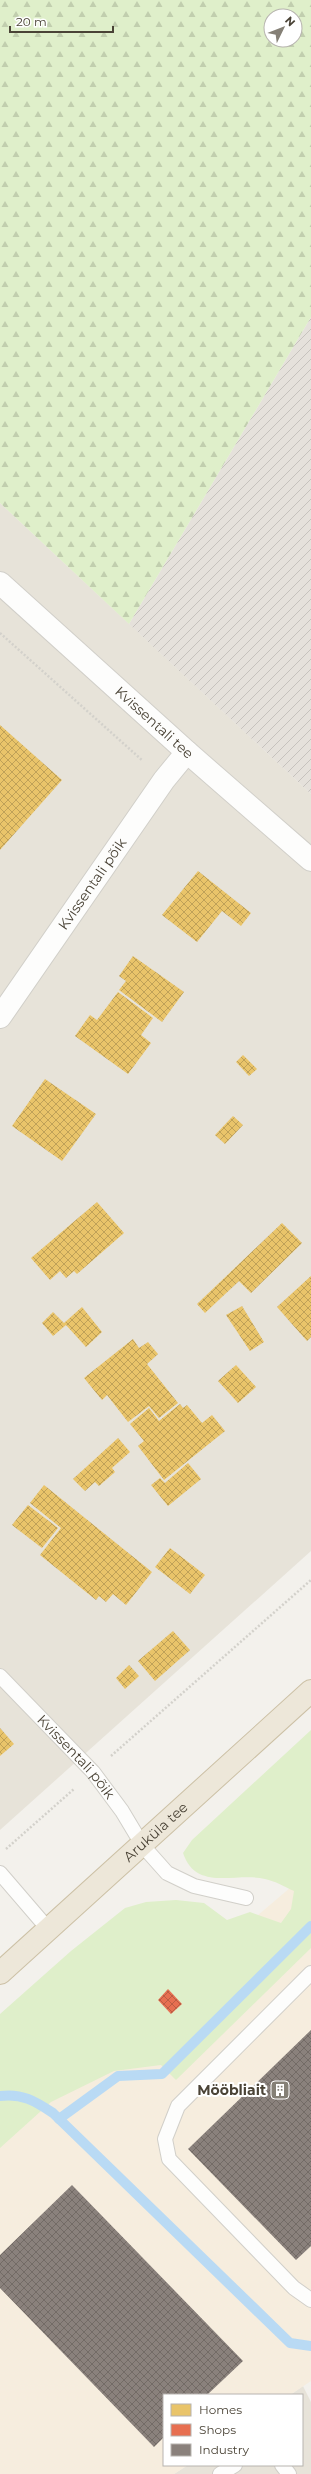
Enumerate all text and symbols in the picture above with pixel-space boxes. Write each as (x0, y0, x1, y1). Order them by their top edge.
scale bar (10, 8, 113, 34)
north arrow (263, 8, 303, 48)
text: N (282, 13, 298, 29)
text: 20 m (16, 14, 47, 29)
street label: Kvissentali tee (111, 682, 197, 763)
street label: Kvissentali põik (54, 834, 131, 933)
street label: Kvissentali põik (33, 1711, 119, 1803)
street label: Aruküla tee (120, 1798, 192, 1866)
building icon: Mööbliait (269, 2079, 291, 2101)
place label: Mööbliait (197, 2081, 266, 2099)
legend (163, 2394, 303, 2466)
text: Homes (199, 2402, 242, 2417)
text: Shops (199, 2422, 236, 2437)
text: Industry (199, 2442, 249, 2457)

